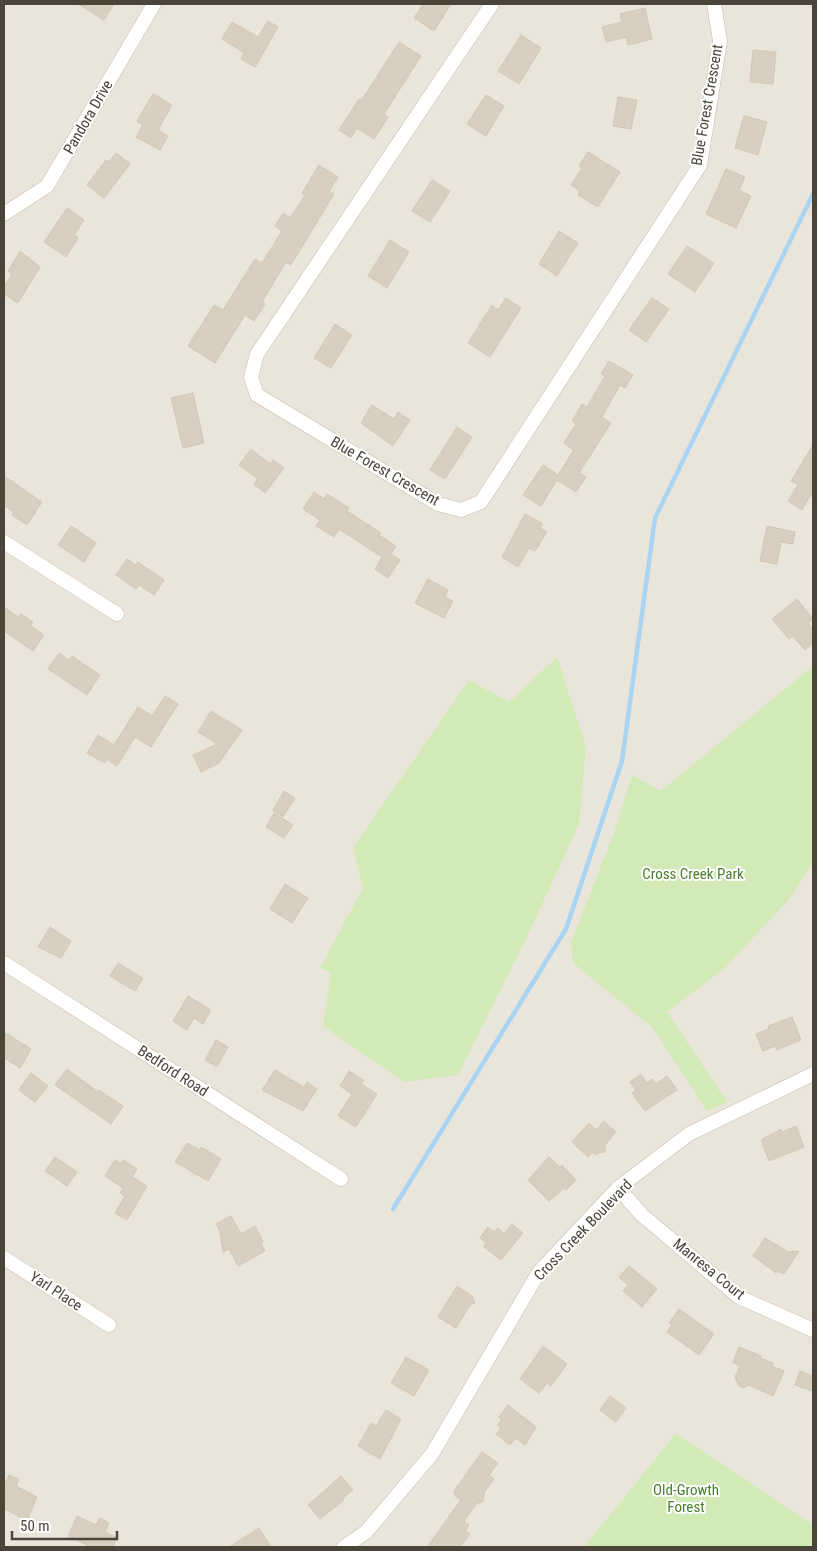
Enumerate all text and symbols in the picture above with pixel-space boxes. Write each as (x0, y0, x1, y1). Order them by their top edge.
street label: Blue Forest Crescent (687, 43, 727, 167)
street label: Pandora Drive (60, 77, 116, 157)
street label: Blue Forest Crescent (327, 433, 443, 509)
park label: Cross Creek Park (642, 865, 744, 883)
street label: Bedford Road (134, 1042, 212, 1100)
street label: Cross Creek Boulevard (530, 1176, 636, 1284)
street label: Manresa Court (669, 1235, 749, 1303)
street label: Yarl Place (26, 1267, 86, 1315)
park label: Old-Growth Forest (653, 1481, 719, 1516)
scale bar (12, 1508, 118, 1540)
text: 50 m (20, 1517, 50, 1535)

